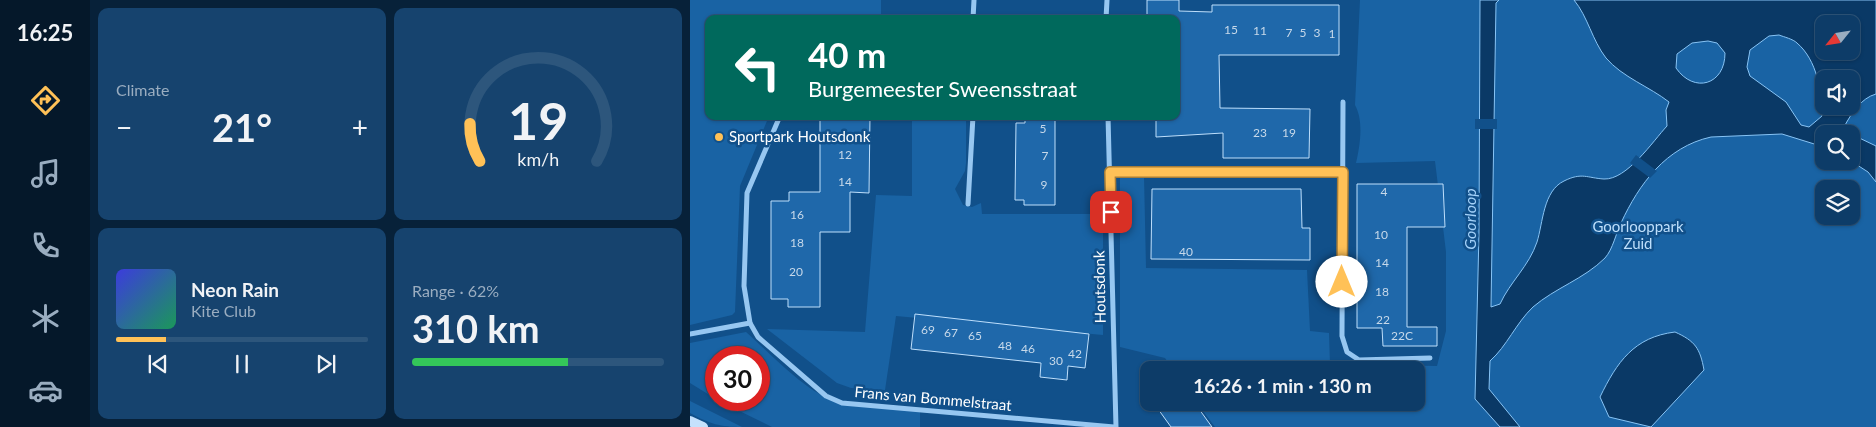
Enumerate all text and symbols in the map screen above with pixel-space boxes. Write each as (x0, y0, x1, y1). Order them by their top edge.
north arrow (1815, 15, 1860, 60)
map controls (1815, 15, 1860, 225)
text: 16:25 (17, 19, 73, 46)
house number: 15 (1224, 22, 1238, 37)
house number: 11 (1253, 23, 1267, 38)
house number: 7 (1286, 25, 1293, 40)
house number: 5 (1300, 25, 1307, 40)
house number: 3 (1314, 25, 1321, 40)
house number: 1 (1329, 26, 1336, 41)
text: 40 m (808, 33, 886, 75)
icon: left (725, 35, 790, 100)
button: sound (1815, 70, 1860, 115)
text: Burgemeester Sweensstraat (808, 75, 1077, 102)
text: Climate (116, 80, 169, 99)
icon: directions (28, 83, 63, 118)
text: 19 (508, 89, 568, 151)
text: 21° (212, 104, 272, 150)
text: − (116, 110, 132, 144)
text: + (352, 110, 368, 144)
house number: 5 (1040, 121, 1047, 136)
house number: 23 (1253, 125, 1267, 140)
house number: 19 (1282, 125, 1296, 140)
button: search (1815, 125, 1860, 170)
place label: Sportpark Houtsdonk (729, 127, 871, 145)
marker: Sportpark Houtsdonk (713, 131, 725, 143)
house number: 12 (838, 147, 852, 162)
text: km/h (517, 148, 559, 170)
house number: 7 (1042, 148, 1049, 163)
icon: music (28, 156, 63, 191)
house number: 14 (838, 174, 852, 189)
house number: 9 (1041, 177, 1048, 192)
button: layers (1815, 180, 1860, 225)
house number: 4 (1381, 184, 1388, 199)
water label: Goorloop (1460, 188, 1479, 250)
pin (1090, 191, 1132, 233)
icon: arrive (1097, 198, 1125, 226)
house number: 16 (790, 207, 804, 222)
park label: Goorlooppark Zuid (1592, 217, 1684, 252)
house number: 10 (1374, 227, 1388, 242)
icon: phone (28, 228, 63, 263)
house number: 18 (790, 235, 804, 250)
house number: 40 (1179, 244, 1193, 259)
street label: Houtsdonk (1089, 250, 1109, 324)
position arrow (1315, 255, 1367, 307)
house number: 14 (1375, 255, 1389, 270)
house number: 20 (789, 264, 803, 279)
text: Neon Rain (191, 278, 279, 301)
text: Range · 62% (412, 281, 499, 300)
house number: 18 (1375, 284, 1389, 299)
icon: climate (28, 301, 63, 336)
text: Kite Club (191, 301, 256, 320)
text: 310 km (412, 305, 540, 351)
house number: 22 (1376, 312, 1390, 327)
house number: 69 (921, 322, 935, 337)
house number: 67 (944, 325, 958, 340)
house number: 65 (968, 328, 982, 343)
house number: 22C (1391, 328, 1413, 343)
house number: 48 (998, 338, 1012, 353)
house number: 46 (1021, 341, 1035, 356)
speed limit sign: 30 (705, 346, 770, 411)
house number: 42 (1068, 346, 1082, 361)
icon: previous (144, 350, 172, 378)
icon: pause (228, 350, 256, 378)
icon: next (312, 350, 340, 378)
house number: 30 (1049, 353, 1063, 368)
icon: car (28, 373, 63, 408)
text: 16:26 · 1 min · 130 m (1193, 374, 1372, 397)
street label: Frans van Bommelstraat (854, 382, 1013, 414)

